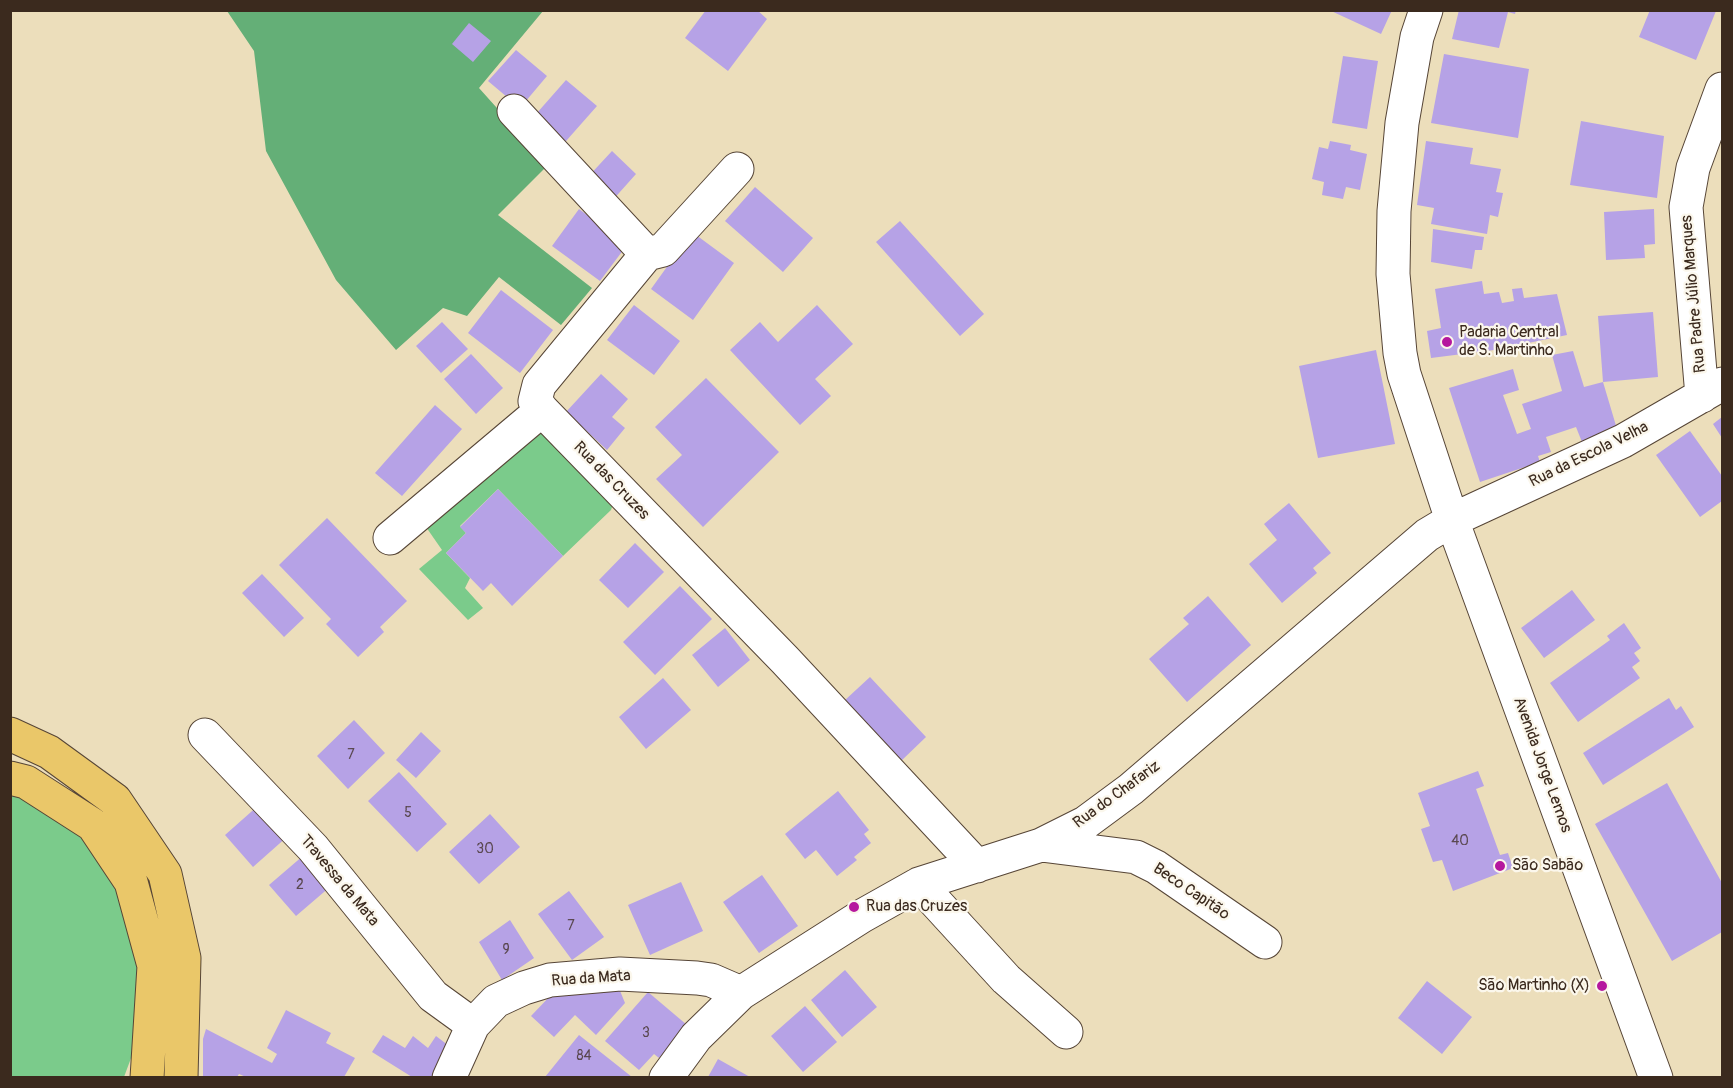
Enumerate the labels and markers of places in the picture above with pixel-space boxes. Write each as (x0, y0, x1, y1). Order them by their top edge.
place label: Padaria Central de S. Martinho (1459, 323, 1559, 361)
marker: Padaria Central de S. Martinho (1440, 335, 1454, 349)
place label: São Sabão (1512, 856, 1583, 876)
marker: São Sabão (1493, 859, 1507, 873)
place label: Rua das Cruzes (866, 897, 967, 917)
marker: Rua das Cruzes (847, 900, 861, 914)
place label: São Martinho (X) (1478, 976, 1590, 996)
marker: São Martinho (X) (1595, 979, 1609, 993)

